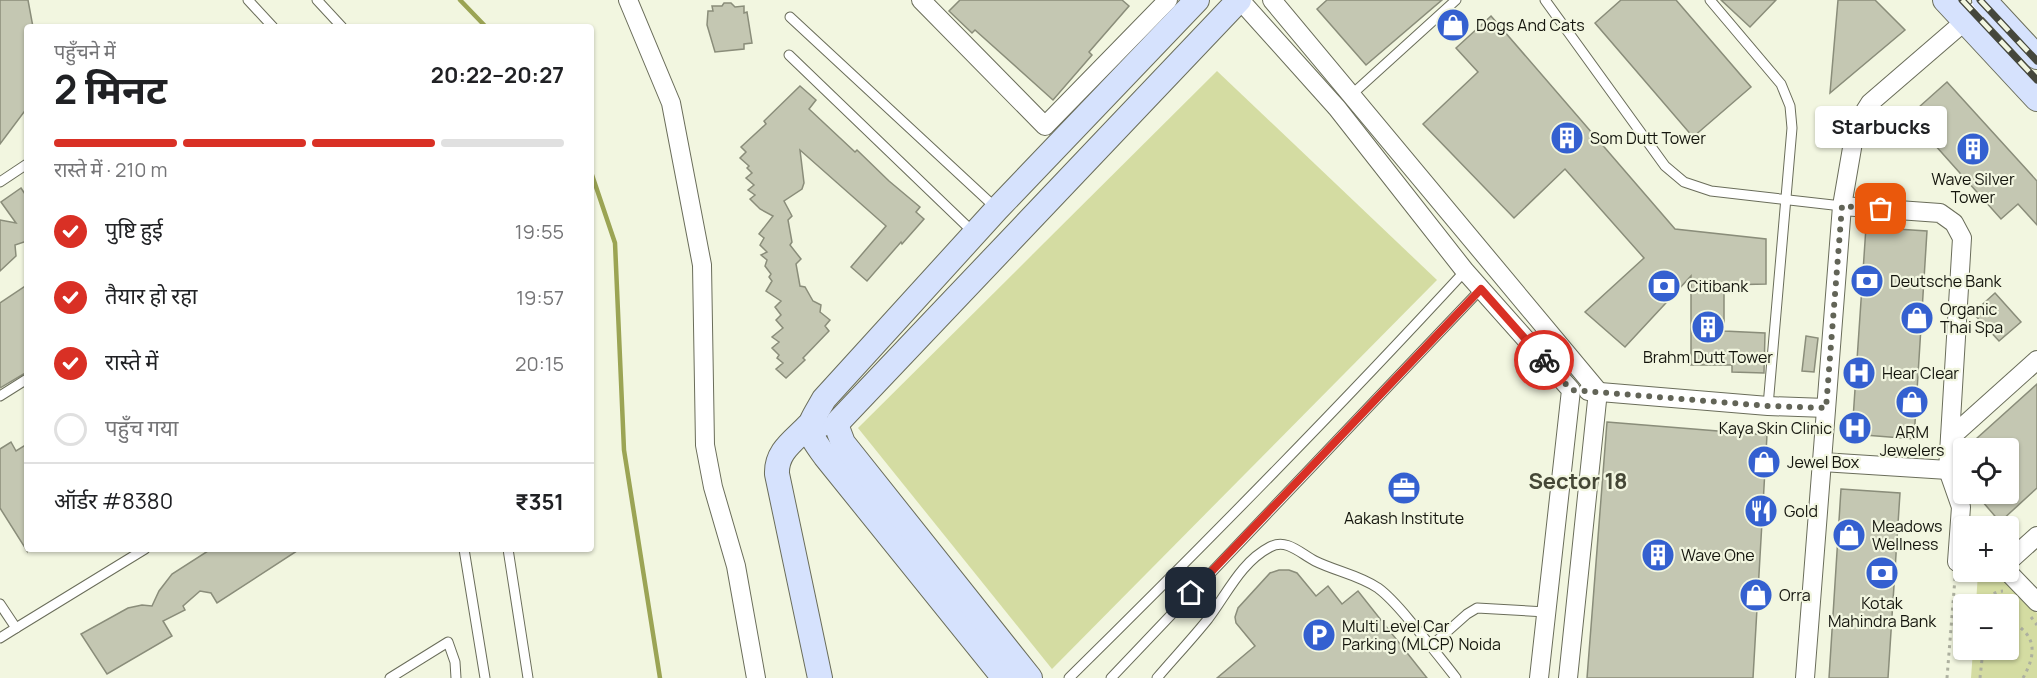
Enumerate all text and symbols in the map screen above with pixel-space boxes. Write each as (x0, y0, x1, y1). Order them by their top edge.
shop icon: Dogs And Cats (1435, 7, 1471, 43)
place label: Dogs And Cats (1476, 14, 1585, 36)
text: पहुँचने में (54, 38, 116, 65)
text: 20:22–20:27 (431, 60, 564, 90)
text: 2 मिनट (54, 62, 167, 116)
callout: Starbucks (1815, 107, 1947, 149)
text: Starbucks (1831, 113, 1931, 140)
building icon: Som Dutt Tower (1549, 120, 1585, 156)
place label: Som Dutt Tower (1590, 127, 1706, 149)
building icon: Wave Silver Tower (1955, 131, 1991, 167)
text: रास्ते में · 210 m (54, 156, 167, 183)
place label: Wave Silver Tower (1931, 168, 2015, 208)
pin (1855, 183, 1906, 234)
icon: bag (1864, 192, 1897, 225)
icon: check (54, 215, 87, 248)
text: पुष्टि हुई (105, 215, 163, 245)
text: 19:55 (515, 218, 564, 245)
bank icon: Deutsche Bank (1849, 263, 1885, 299)
bank icon: Citibank (1646, 268, 1682, 304)
place label: Deutsche Bank (1890, 270, 2003, 292)
place label: Citibank (1687, 275, 1749, 297)
icon: check (54, 281, 87, 314)
text: तैयार हो रहा (105, 281, 198, 311)
text: 19:57 (516, 284, 564, 311)
place label: Organic Thai Spa (1940, 298, 2003, 338)
shop icon: Organic Thai Spa (1899, 300, 1935, 336)
building icon: Brahm Dutt Tower (1690, 309, 1726, 345)
courier (1514, 330, 1574, 390)
icon: bike (1528, 344, 1561, 377)
place label: Brahm Dutt Tower (1643, 346, 1773, 368)
icon: check (54, 347, 87, 380)
text: रास्ते में (105, 347, 158, 377)
text: 20:15 (515, 350, 564, 377)
hospital icon: Hear Clear (1841, 355, 1877, 391)
place label: Hear Clear (1882, 362, 1959, 384)
shop icon: ARM Jewelers (1894, 384, 1930, 420)
hospital icon: Kaya Skin Clinic (1837, 410, 1873, 446)
text: पहुँच गया (105, 413, 178, 443)
place label: Kaya Skin Clinic (1719, 417, 1832, 439)
place label: ARM Jewelers (1880, 421, 1944, 461)
map controls (1953, 438, 2019, 660)
button: locate (1953, 438, 2019, 504)
shop icon: Jewel Box (1746, 444, 1782, 480)
place label: Jewel Box (1787, 451, 1860, 473)
district label: Sector 18 (1528, 466, 1628, 496)
office icon: Aakash Institute (1386, 470, 1422, 506)
text: ऑर्डर #8380 (54, 486, 173, 516)
text: ₹351 (515, 487, 564, 517)
restaurant icon: Gold (1743, 493, 1779, 529)
place label: Gold (1784, 500, 1818, 522)
place label: Aakash Institute (1344, 507, 1464, 529)
place label: Meadows Wellness (1872, 515, 1943, 555)
button: + (1953, 516, 2019, 582)
shop icon: Meadows Wellness (1831, 517, 1867, 553)
building icon: Wave One (1640, 537, 1676, 573)
place label: Wave One (1681, 544, 1755, 566)
bank icon: Kotak Mahindra Bank (1864, 555, 1900, 591)
pin (1165, 567, 1216, 618)
icon: home (1174, 576, 1207, 609)
shop icon: Orra (1738, 577, 1774, 613)
place label: Orra (1779, 584, 1811, 606)
place label: Kotak Mahindra Bank (1828, 592, 1937, 632)
button: − (1953, 594, 2019, 660)
place label: Multi Level Car Parking (MLCP) Noida (1342, 615, 1501, 655)
parking icon: Multi Level Car Parking (MLCP) Noida (1301, 617, 1337, 653)

